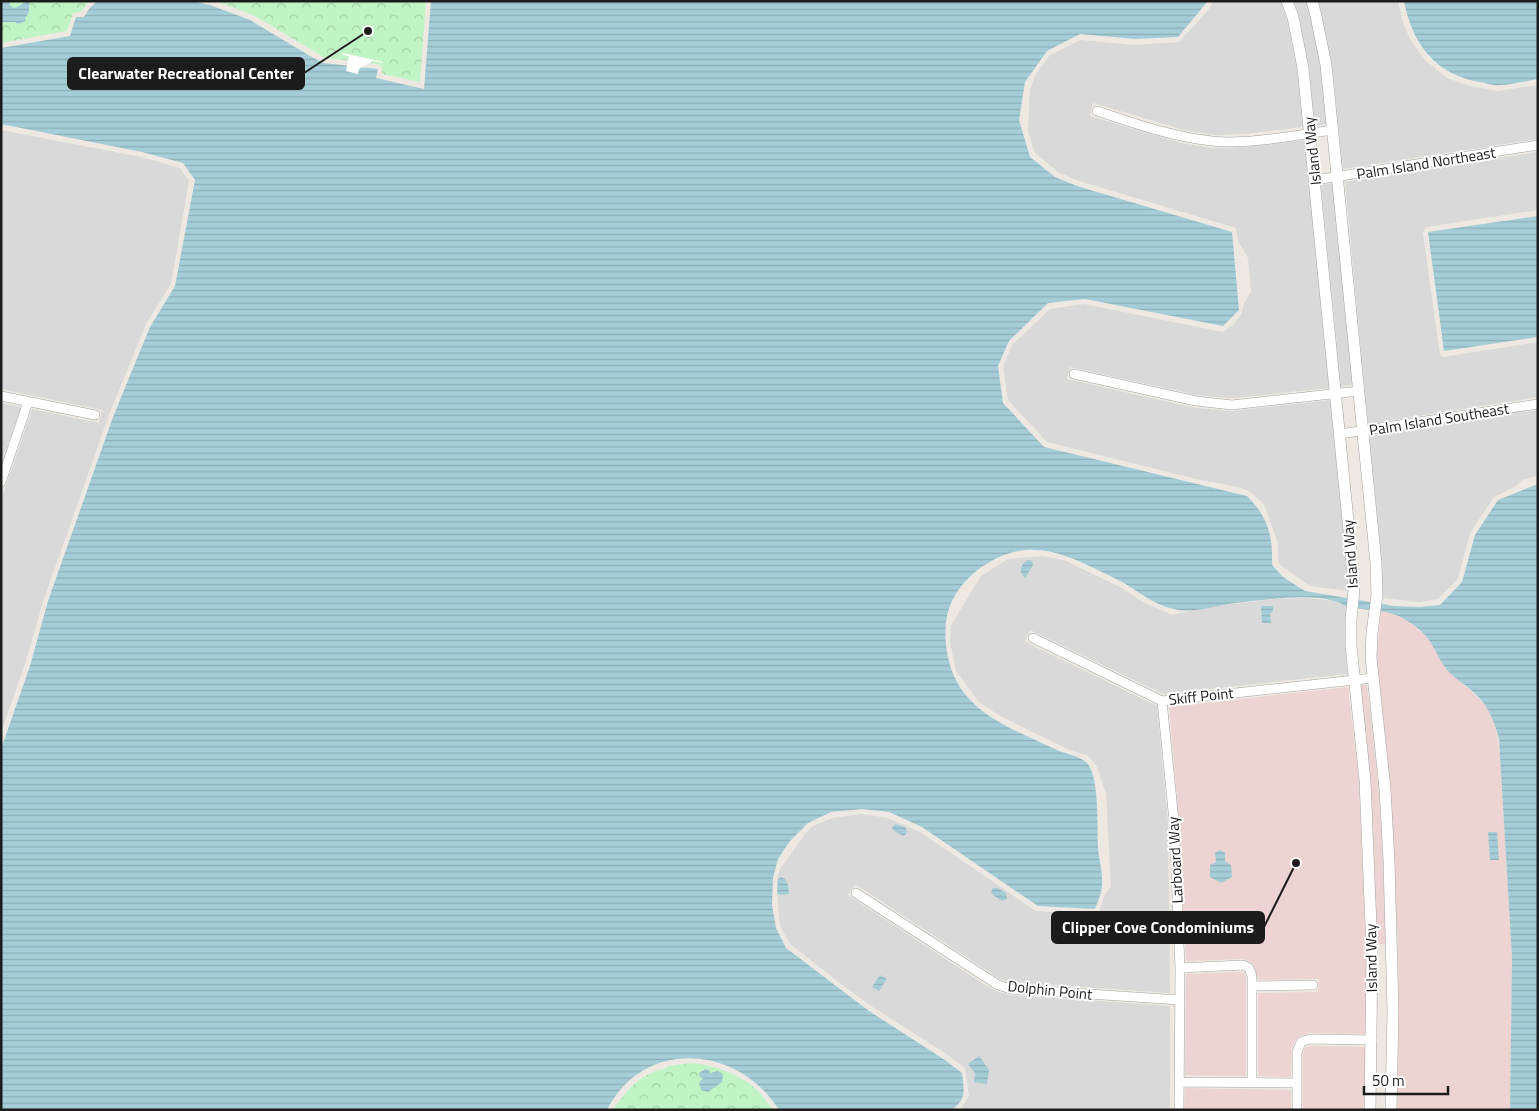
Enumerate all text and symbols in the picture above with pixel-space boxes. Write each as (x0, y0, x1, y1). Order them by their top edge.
callout: Clearwater Recreational Center (68, 58, 304, 89)
text: Clearwater Recreational Center (78, 61, 294, 85)
street label: Island Way (1297, 116, 1327, 186)
street label: Palm Island Northeast (1355, 141, 1498, 185)
street label: Palm Island Southeast (1367, 396, 1511, 441)
street label: Island Way (1336, 519, 1364, 589)
street label: Skiff Point (1167, 681, 1235, 711)
street label: Larboard Way (1161, 816, 1189, 904)
callout: Clipper Cove Condominiums (1052, 912, 1264, 943)
text: Clipper Cove Condominiums (1062, 915, 1254, 939)
street label: Island Way (1359, 923, 1383, 993)
street label: Dolphin Point (1007, 974, 1094, 1006)
scale bar (1364, 1064, 1448, 1096)
text: 50 m (1372, 1069, 1405, 1092)

